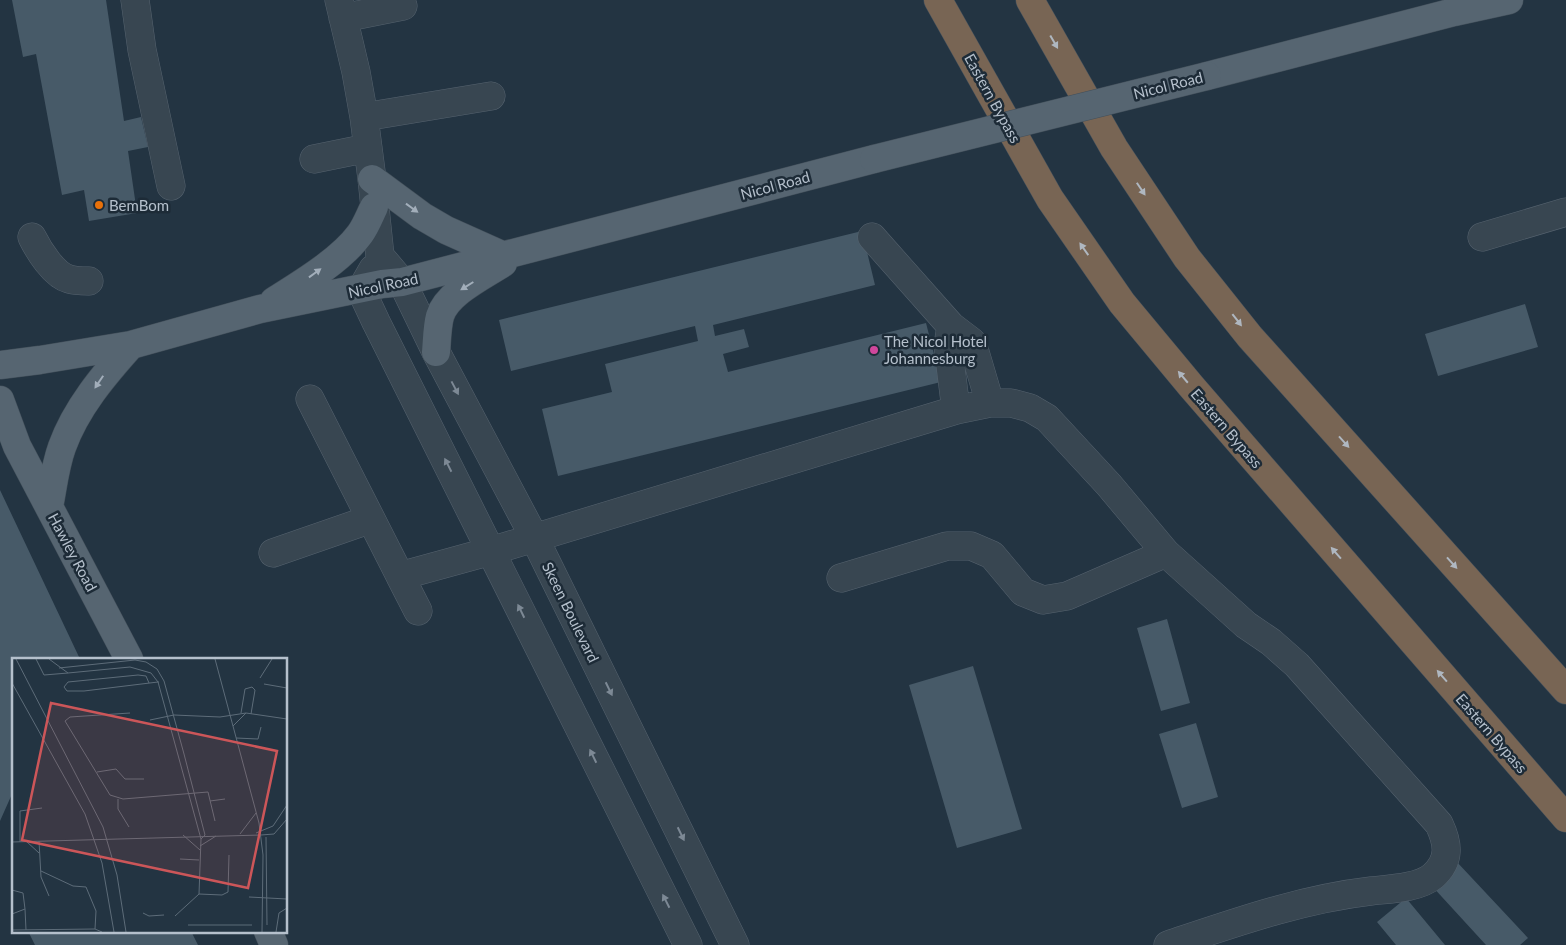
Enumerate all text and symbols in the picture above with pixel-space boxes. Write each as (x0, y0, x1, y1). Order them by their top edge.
one-way arrow (1050, 35, 1058, 50)
street label: Eastern Bypass (961, 50, 1025, 146)
street label: Nicol Road (1131, 68, 1205, 102)
street label: Nicol Road (738, 167, 812, 203)
one-way arrow (1136, 182, 1146, 196)
place label: BemBom (109, 196, 169, 214)
marker: BemBom (93, 199, 105, 211)
one-way arrow (405, 203, 418, 214)
one-way arrow (1079, 242, 1089, 255)
one-way arrow (309, 268, 322, 278)
street label: Nicol Road (346, 269, 420, 301)
one-way arrow (461, 282, 474, 291)
one-way arrow (1231, 313, 1242, 326)
place label: The Nicol Hotel Johannesburg (884, 332, 987, 367)
marker: The Nicol Hotel Johannesburg (868, 344, 880, 356)
one-way arrow (1178, 371, 1189, 384)
one-way arrow (94, 375, 104, 389)
one-way arrow (451, 381, 459, 395)
street label: Eastern Bypass (1188, 385, 1266, 471)
one-way arrow (1338, 435, 1350, 447)
one-way arrow (444, 458, 452, 472)
street label: Hawley Road (45, 510, 101, 594)
one-way arrow (1330, 547, 1341, 560)
one-way arrow (1446, 557, 1458, 569)
street label: Skeen Boulevard (539, 559, 603, 665)
one-way arrow (517, 603, 525, 618)
inset map (12, 658, 288, 932)
one-way arrow (1436, 670, 1448, 682)
one-way arrow (604, 681, 613, 696)
street label: Eastern Bypass (1453, 690, 1531, 776)
one-way arrow (589, 749, 597, 763)
one-way arrow (677, 827, 685, 841)
one-way arrow (662, 894, 670, 909)

